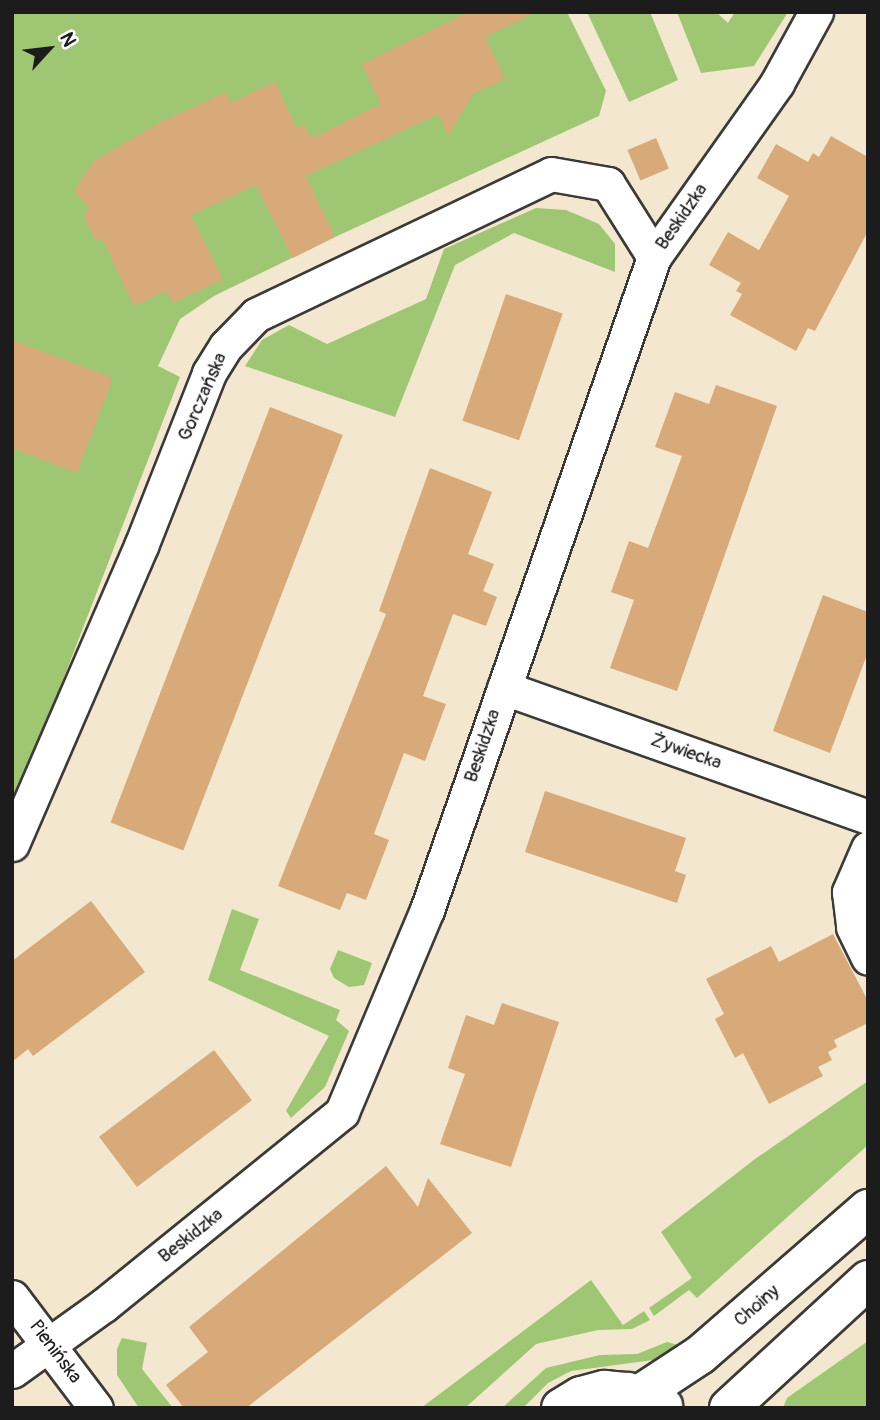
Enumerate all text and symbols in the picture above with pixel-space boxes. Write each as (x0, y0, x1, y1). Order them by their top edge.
north arrow (14, 14, 84, 84)
text: N (54, 28, 81, 51)
street label: Beskidzka (651, 179, 713, 255)
street label: Gorczańska (173, 349, 233, 445)
street label: Beskidzka (460, 706, 506, 786)
street label: Żywiecka (648, 729, 724, 775)
street label: Beskidzka (154, 1204, 228, 1268)
street label: Choiny (730, 1280, 784, 1332)
street label: Pienińska (24, 1316, 86, 1388)

